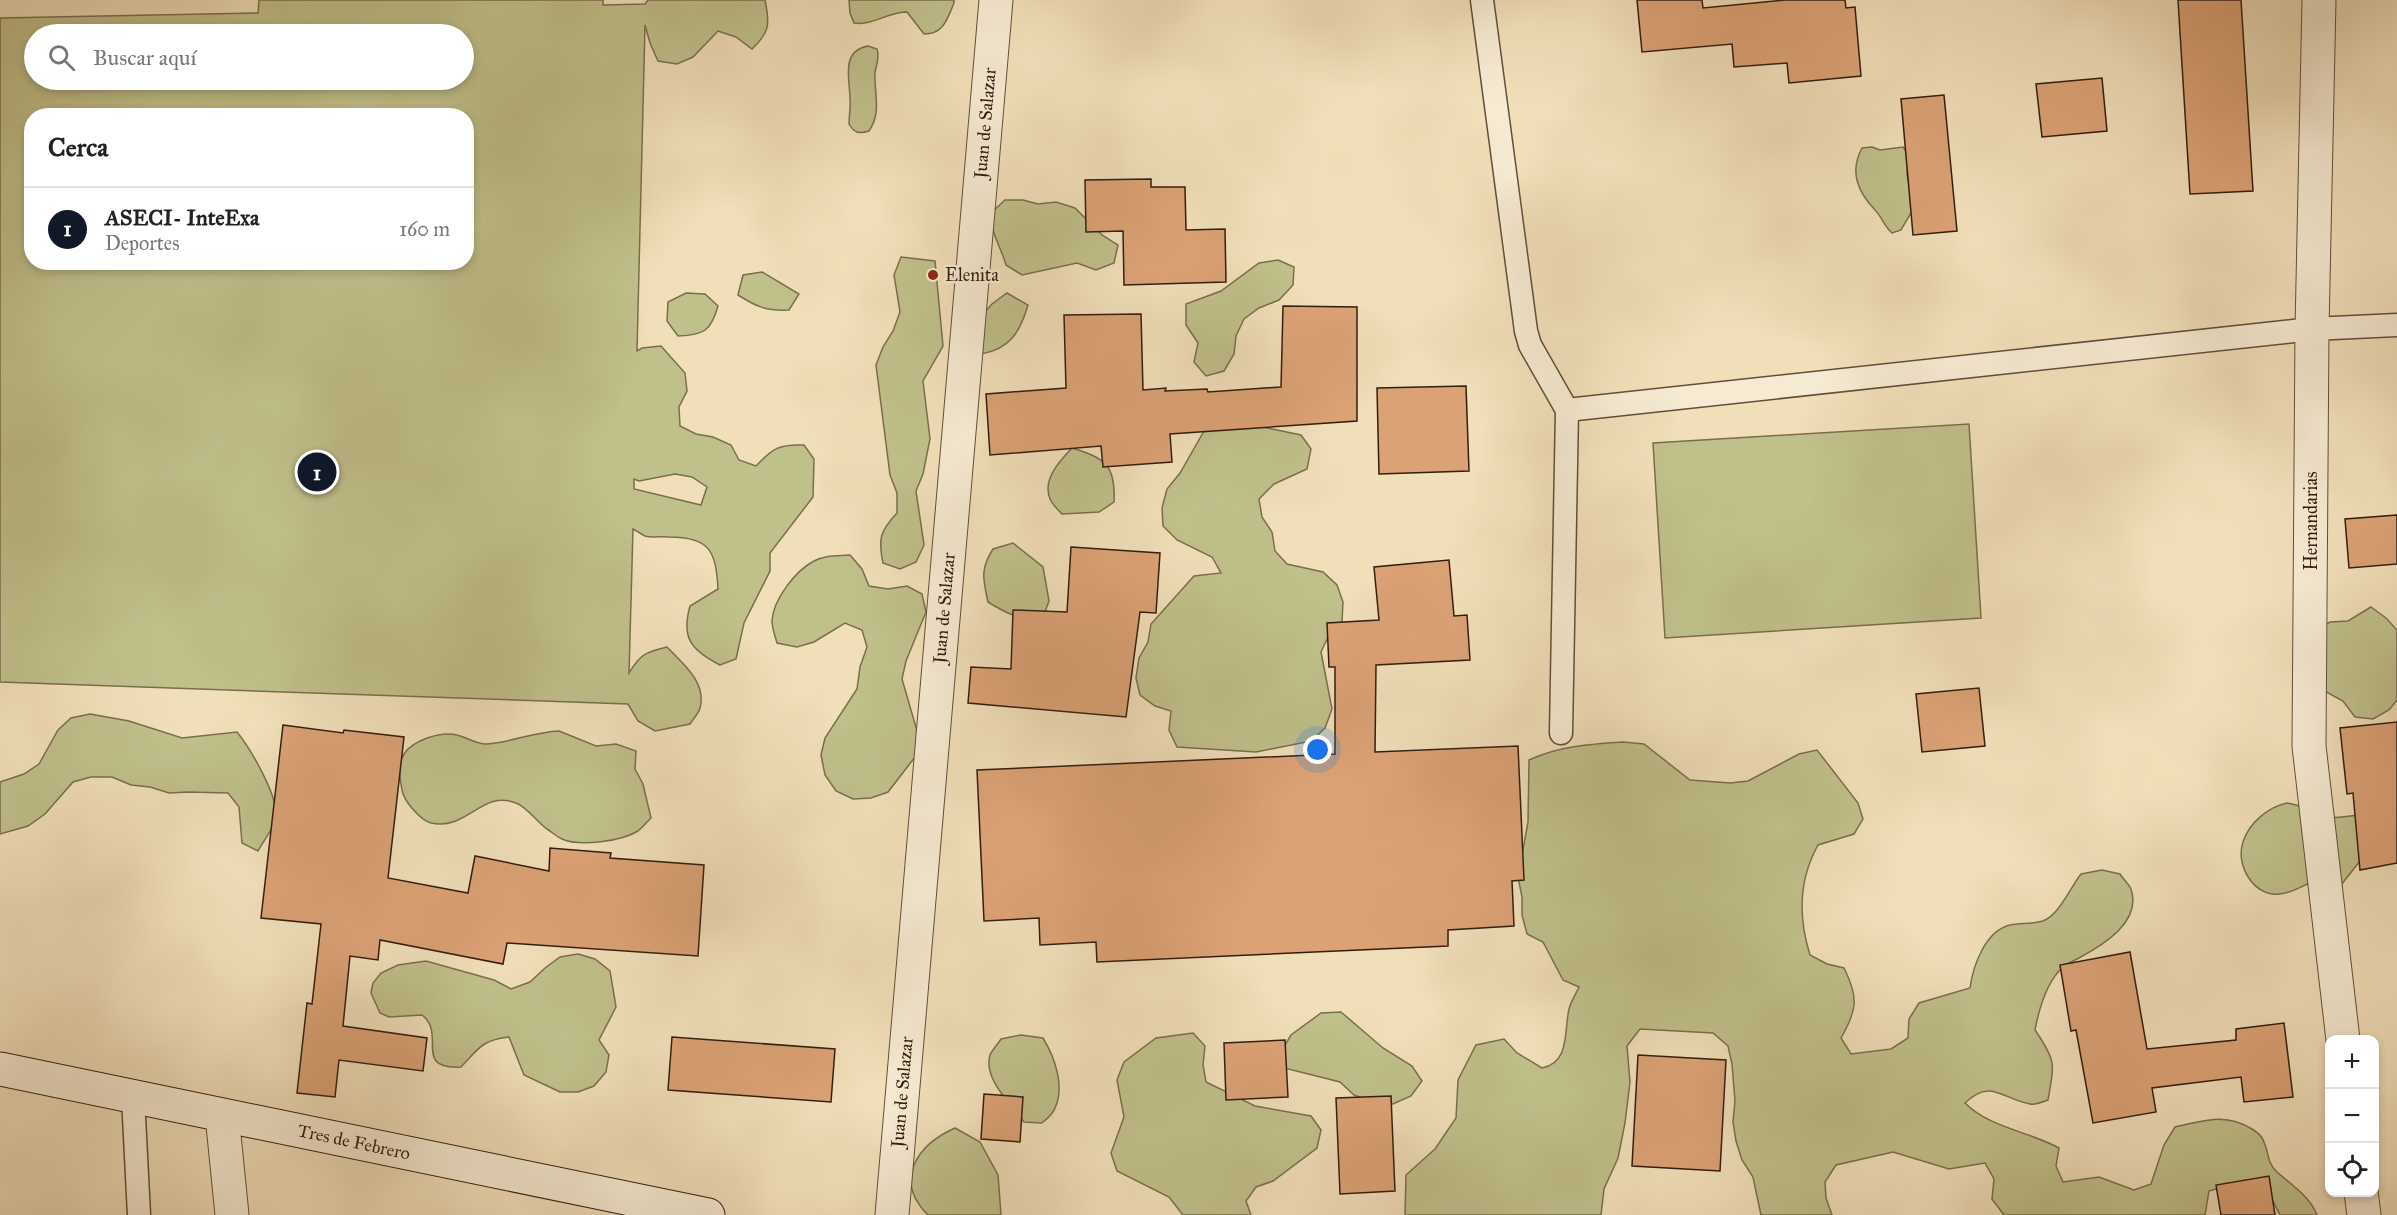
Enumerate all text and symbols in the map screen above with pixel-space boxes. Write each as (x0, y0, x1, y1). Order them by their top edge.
search box (24, 24, 474, 90)
icon: search (45, 41, 78, 74)
text: Buscar aquí (93, 44, 196, 71)
street label: Juan de Salazar (969, 66, 1002, 181)
text: Cerca (48, 131, 108, 163)
text: ASECI- InteExa (105, 204, 259, 231)
text: 1 (64, 217, 71, 241)
text: 160 m (399, 217, 450, 241)
text: Deportes (105, 231, 180, 255)
place label: Elenita (945, 264, 999, 286)
marker: Elenita (926, 268, 940, 282)
pin: 1 (298, 450, 336, 494)
street label: Hernandarias (2300, 471, 2322, 571)
street label: Juan de Salazar (928, 551, 961, 666)
your location (1303, 735, 1332, 764)
street label: Juan de Salazar (886, 1035, 919, 1150)
map controls (2325, 1035, 2379, 1197)
button: + (2325, 1035, 2379, 1089)
button: − (2325, 1089, 2379, 1143)
street label: Tres de Febrero (296, 1119, 412, 1165)
button: locate (2325, 1143, 2379, 1197)

